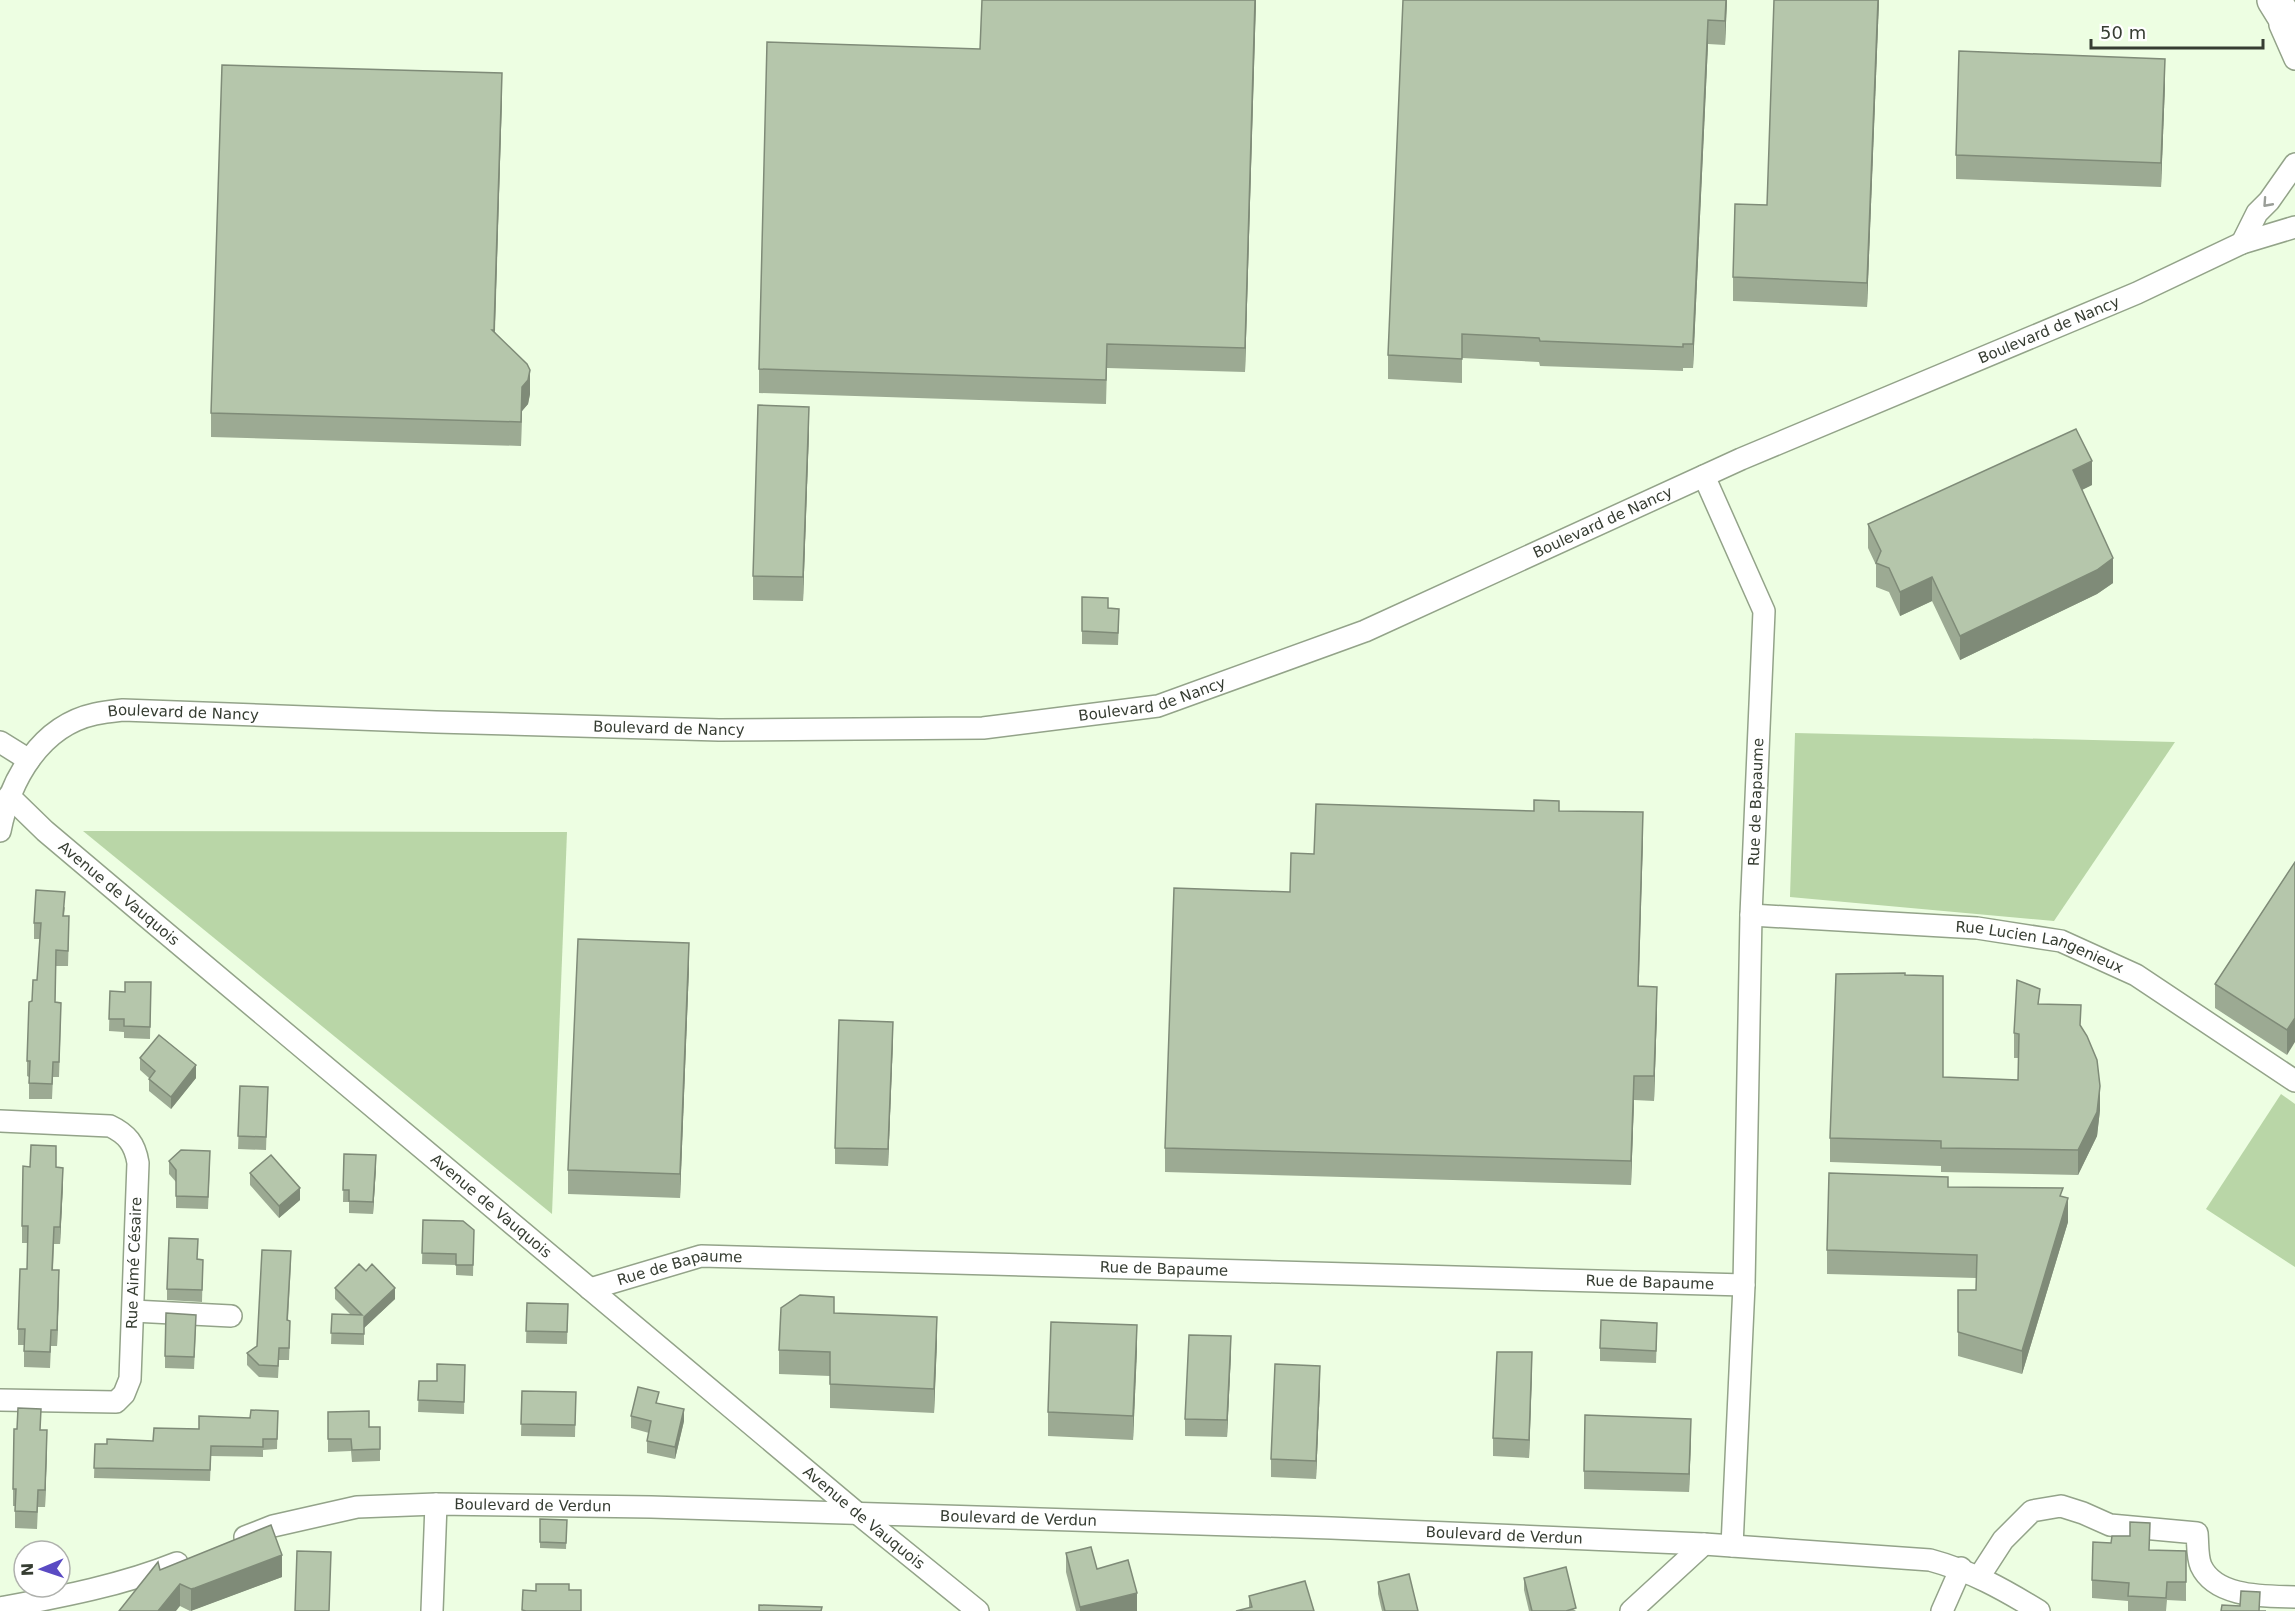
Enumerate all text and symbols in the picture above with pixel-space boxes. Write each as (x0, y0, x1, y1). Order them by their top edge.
scale bar (2091, 12, 2264, 50)
text: 50 m (2100, 22, 2146, 43)
one-way arrow (2263, 196, 2274, 206)
street label: Boulevard de Nancy (1976, 292, 2122, 367)
street label: Boulevard de Nancy (1530, 483, 1675, 562)
street label: Boulevard de Nancy (1077, 673, 1228, 725)
street label: Boulevard de Nancy (107, 701, 259, 724)
street label: Boulevard de Nancy (593, 717, 745, 739)
street label: Rue de Bapaume (1745, 738, 1767, 866)
street label: Avenue de Vauquois (55, 837, 183, 949)
street label: Rue Lucien Langenieux (1955, 918, 2126, 977)
street label: Avenue de Vauquois (427, 1150, 555, 1262)
street label: Rue Aimé Césaire (123, 1197, 145, 1329)
street label: Rue de Bapaume (615, 1247, 743, 1289)
street label: Rue de Bapaume (1100, 1258, 1228, 1280)
street label: Rue de Bapaume (1585, 1272, 1714, 1293)
street label: Avenue de Vauquois (799, 1463, 928, 1573)
street label: Boulevard de Verdun (454, 1495, 611, 1515)
street label: Boulevard de Verdun (940, 1507, 1097, 1530)
street label: Boulevard de Verdun (1425, 1523, 1583, 1548)
north arrow (12, 1539, 72, 1599)
text: N (18, 1562, 37, 1577)

